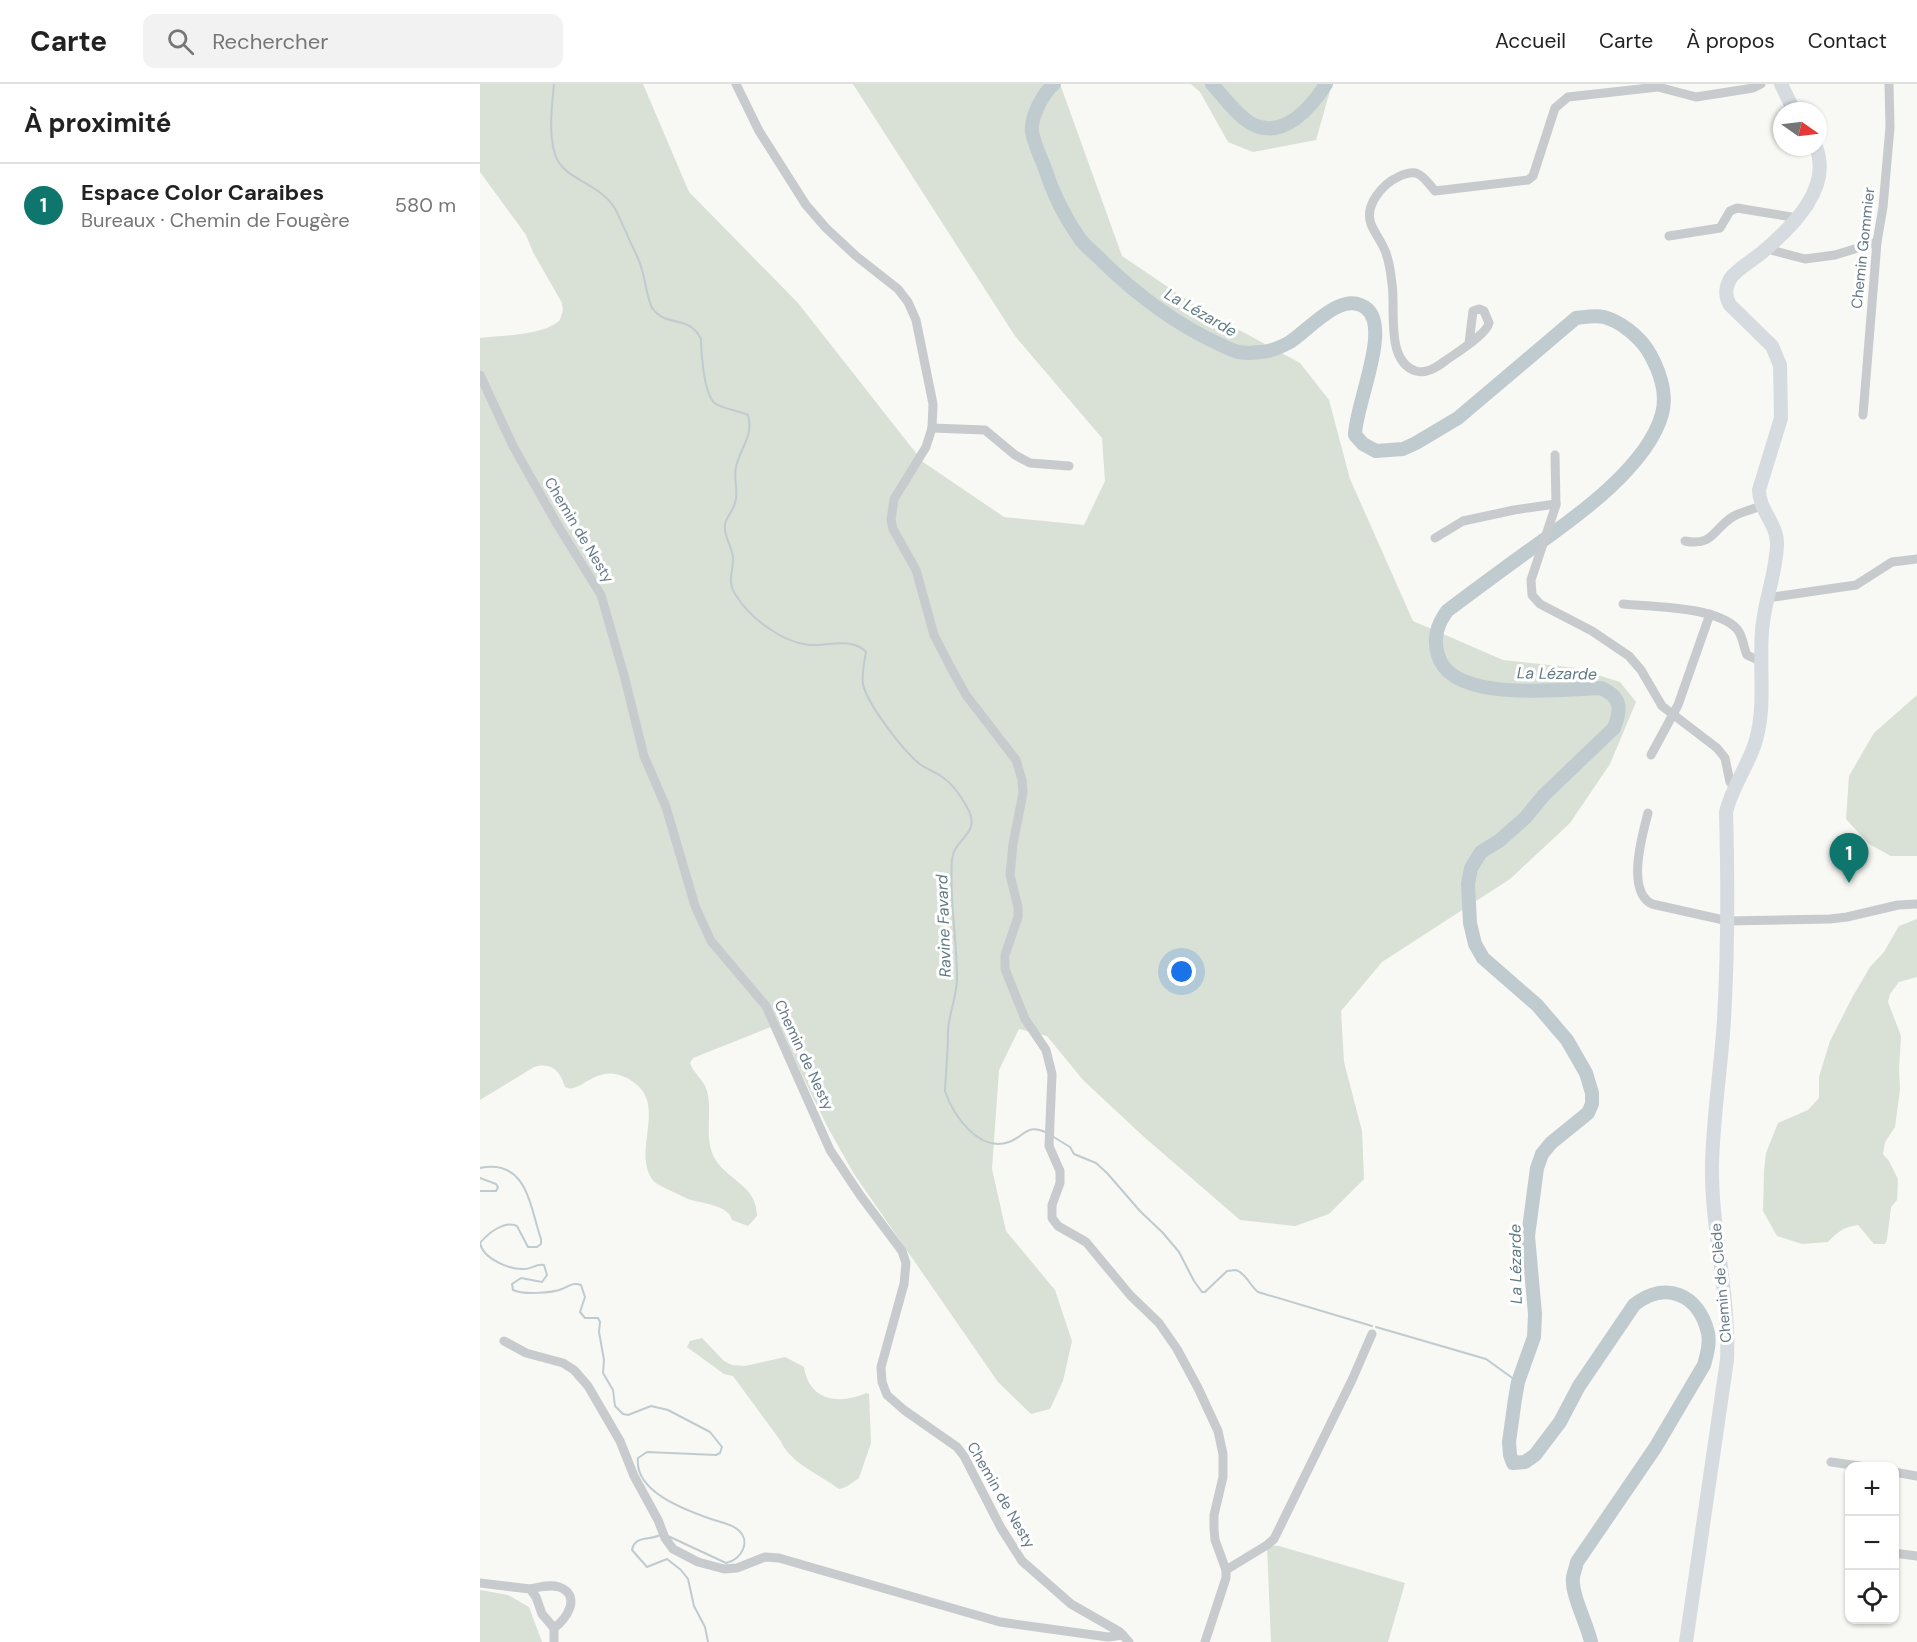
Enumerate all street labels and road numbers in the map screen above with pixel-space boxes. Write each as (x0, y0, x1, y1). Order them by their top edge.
street label: Chemin Gommier (1847, 186, 1879, 310)
street label: Chemin de Nesty (540, 474, 619, 587)
street label: Chemin de Nesty (770, 997, 839, 1114)
street label: Chemin de Clède (1706, 1222, 1736, 1344)
street label: Chemin de Nesty (962, 1438, 1040, 1552)

